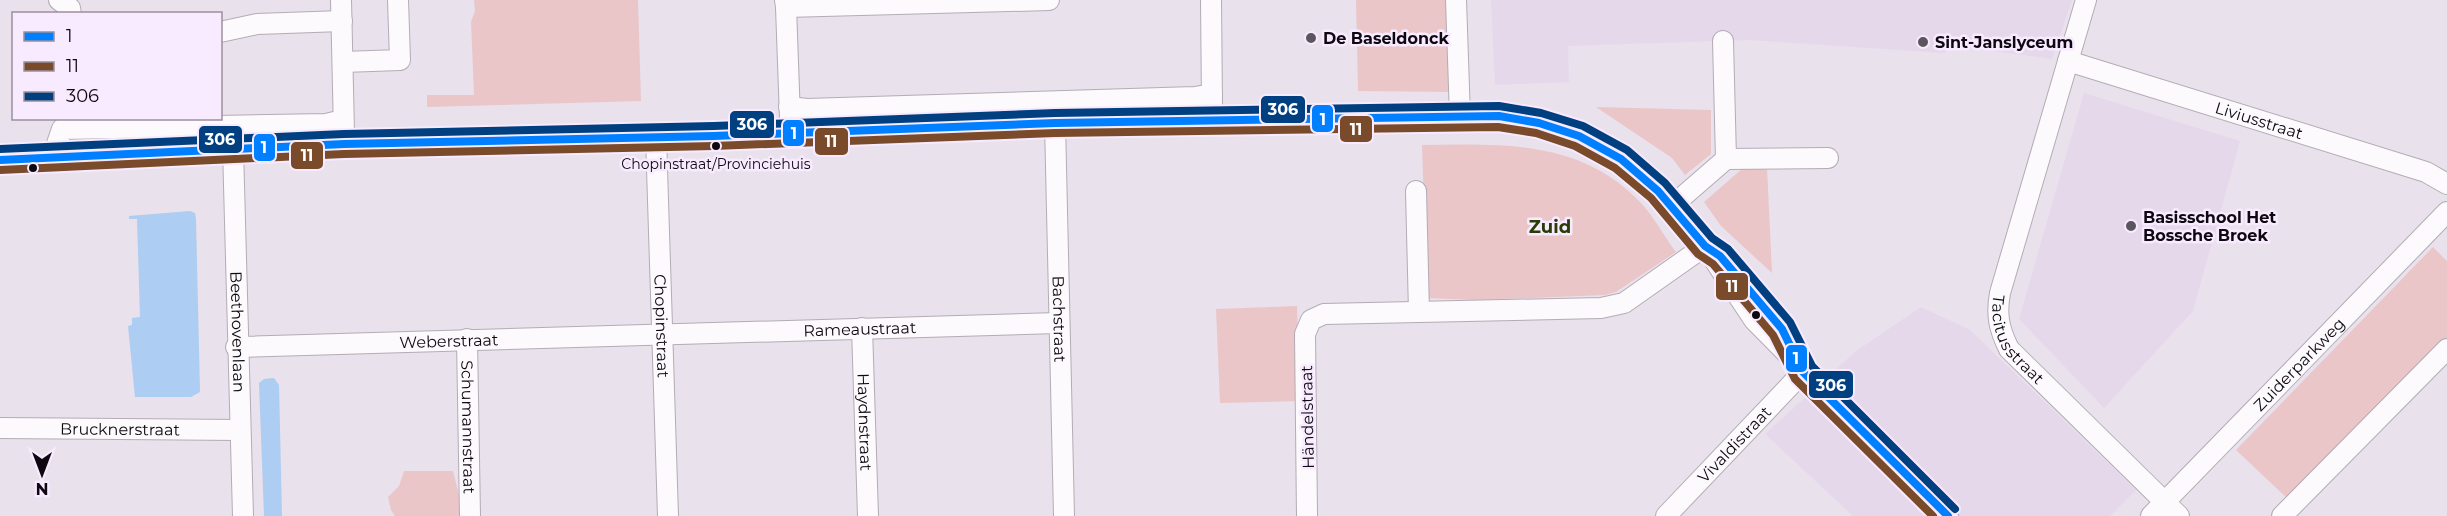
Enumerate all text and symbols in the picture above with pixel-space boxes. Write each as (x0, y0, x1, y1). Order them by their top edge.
legend (12, 12, 222, 120)
text: 1 (66, 25, 73, 47)
place label: De Baseldonck (1323, 29, 1449, 48)
marker: De Baseldonck (1304, 31, 1318, 45)
place label: Sint-Janslyceum (1935, 33, 2073, 52)
marker: Sint-Janslyceum (1916, 35, 1930, 49)
text: 11 (66, 55, 79, 77)
text: 306 (66, 85, 99, 107)
line badge: 306 (1260, 95, 1306, 124)
street label: Liviusstraat (2213, 98, 2306, 143)
text: 306 (1267, 100, 1298, 119)
line badge: 1 (1311, 104, 1334, 133)
line badge: 306 (729, 110, 775, 139)
text: 1 (1320, 110, 1326, 129)
text: 306 (736, 115, 767, 134)
line badge: 11 (1339, 115, 1373, 143)
line badge: 1 (782, 119, 805, 147)
text: 11 (1350, 120, 1362, 139)
text: 1 (791, 124, 797, 143)
line badge: 306 (198, 125, 243, 154)
line badge: 11 (814, 127, 849, 156)
text: 306 (204, 130, 235, 149)
text: 11 (825, 132, 837, 151)
line badge: 1 (253, 133, 276, 162)
text: 1 (261, 138, 267, 157)
marker: Chopinstraat/Provinciehuis (710, 140, 722, 152)
line badge: 11 (290, 141, 324, 170)
text: 11 (301, 146, 313, 165)
place label: Chopinstraat/Provinciehuis (621, 155, 811, 173)
unlabelled marker (27, 162, 39, 174)
place label: Basisschool Het Bossche Broek (2143, 208, 2276, 245)
district label: Zuid (1529, 216, 1571, 238)
marker: Basisschool Het Bossche Broek (2124, 219, 2138, 233)
street label: Beethovenlaan (226, 271, 249, 393)
line badge: 11 (1715, 272, 1749, 301)
street label: Chopinstraat (650, 274, 673, 379)
street label: Bachstraat (1048, 275, 1069, 363)
text: 11 (1726, 277, 1738, 296)
street label: Tacitusstraat (1988, 294, 2048, 388)
unlabelled marker (1750, 309, 1762, 321)
street label: Zuiderparkweg (2250, 314, 2349, 415)
street label: Rameaustraat (803, 318, 917, 340)
street label: Weberstraat (399, 330, 499, 352)
line badge: 1 (1785, 344, 1808, 373)
text: 1 (1793, 349, 1799, 368)
street label: Schumannstraat (457, 360, 479, 495)
street label: Händelstraat (1297, 365, 1318, 469)
line badge: 306 (1808, 370, 1854, 399)
street label: Haydnstraat (853, 373, 876, 472)
text: 306 (1815, 376, 1846, 395)
street label: Vivaldistraat (1694, 402, 1776, 487)
street label: Brucknerstraat (60, 420, 181, 440)
north arrow (12, 444, 72, 504)
text: N (36, 479, 48, 498)

